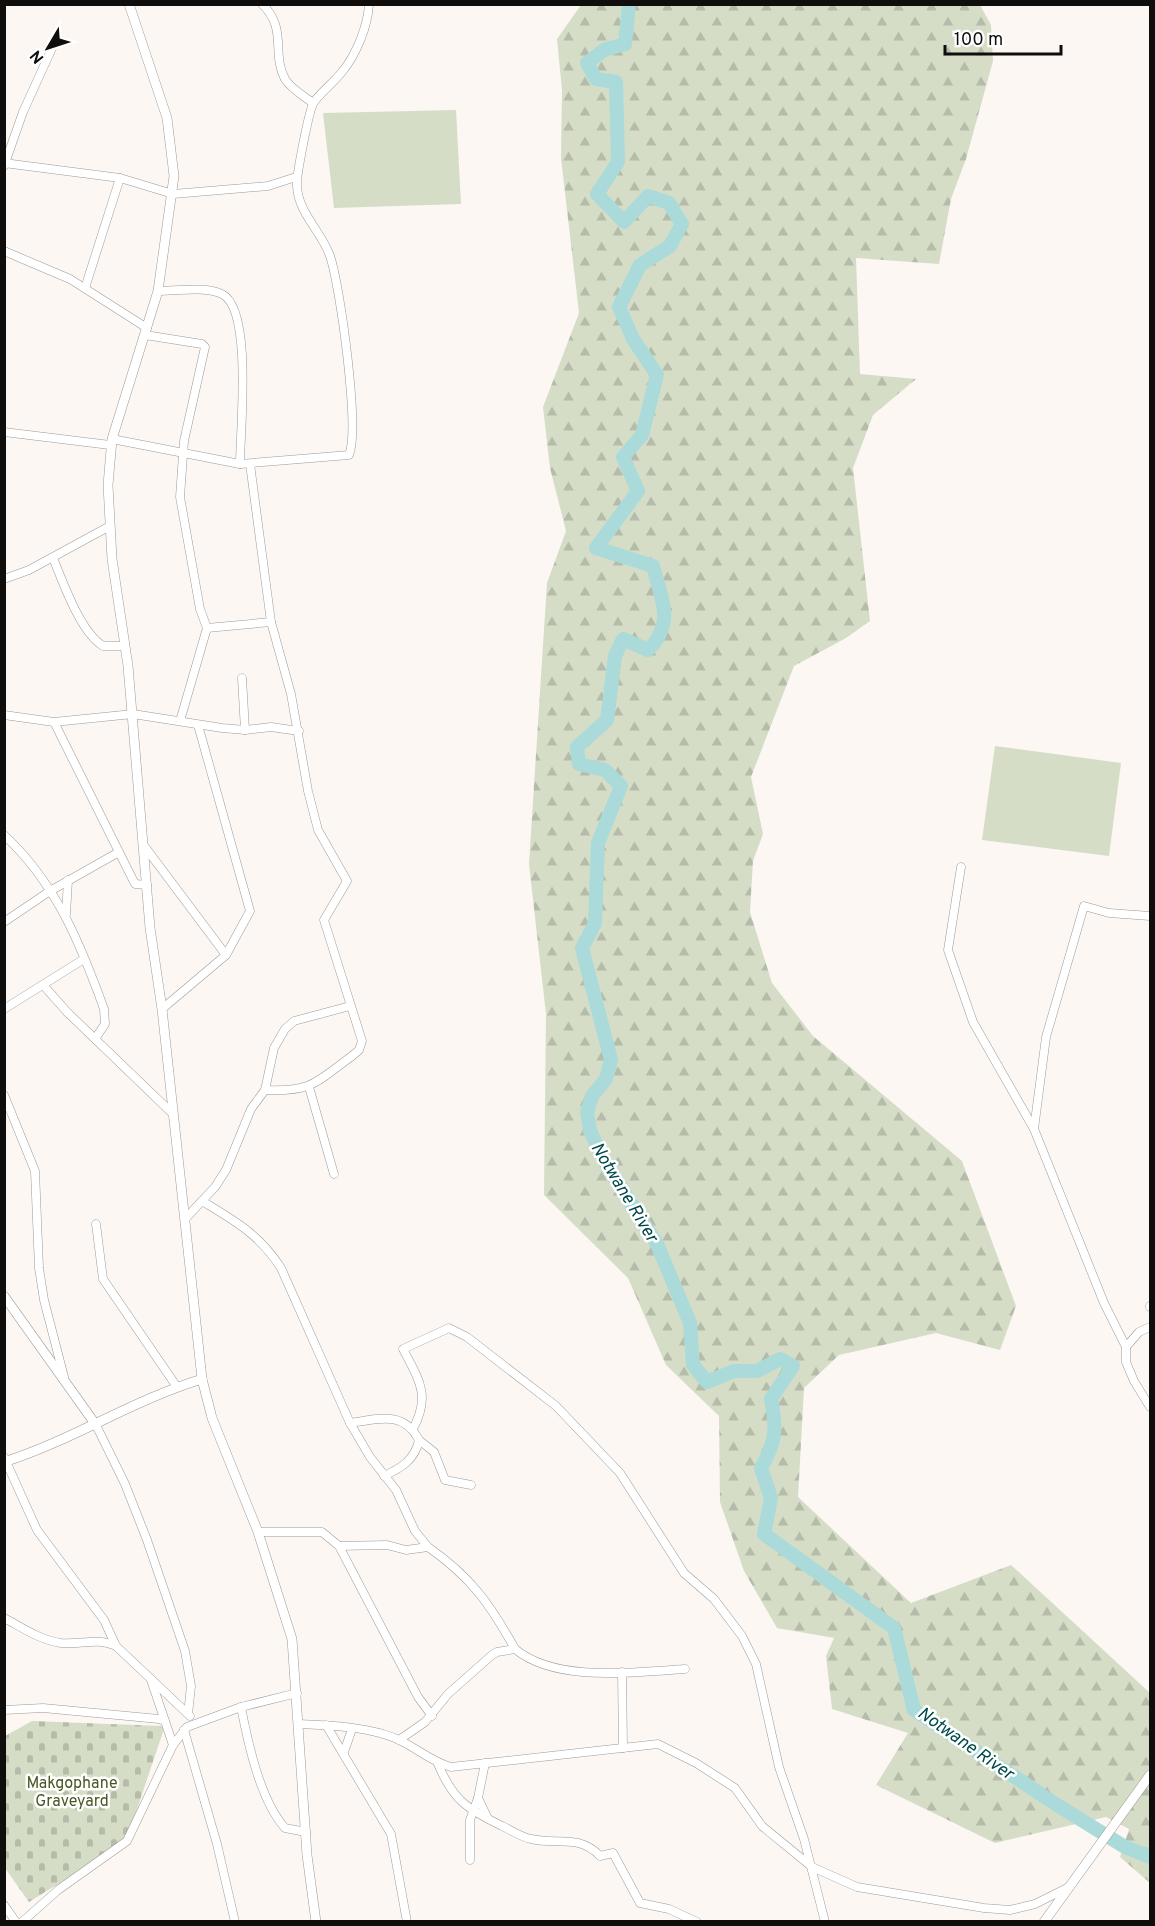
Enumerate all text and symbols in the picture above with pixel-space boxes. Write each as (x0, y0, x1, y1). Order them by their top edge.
north arrow (18, 18, 78, 78)
scale bar (945, 18, 1060, 56)
text: 100 m (954, 29, 1003, 52)
text: N (27, 45, 49, 67)
water label: Notwane River (585, 1139, 664, 1249)
water label: Notwane River (912, 1703, 1020, 1787)
park label: Makgophane Graveyard (26, 1774, 118, 1812)

